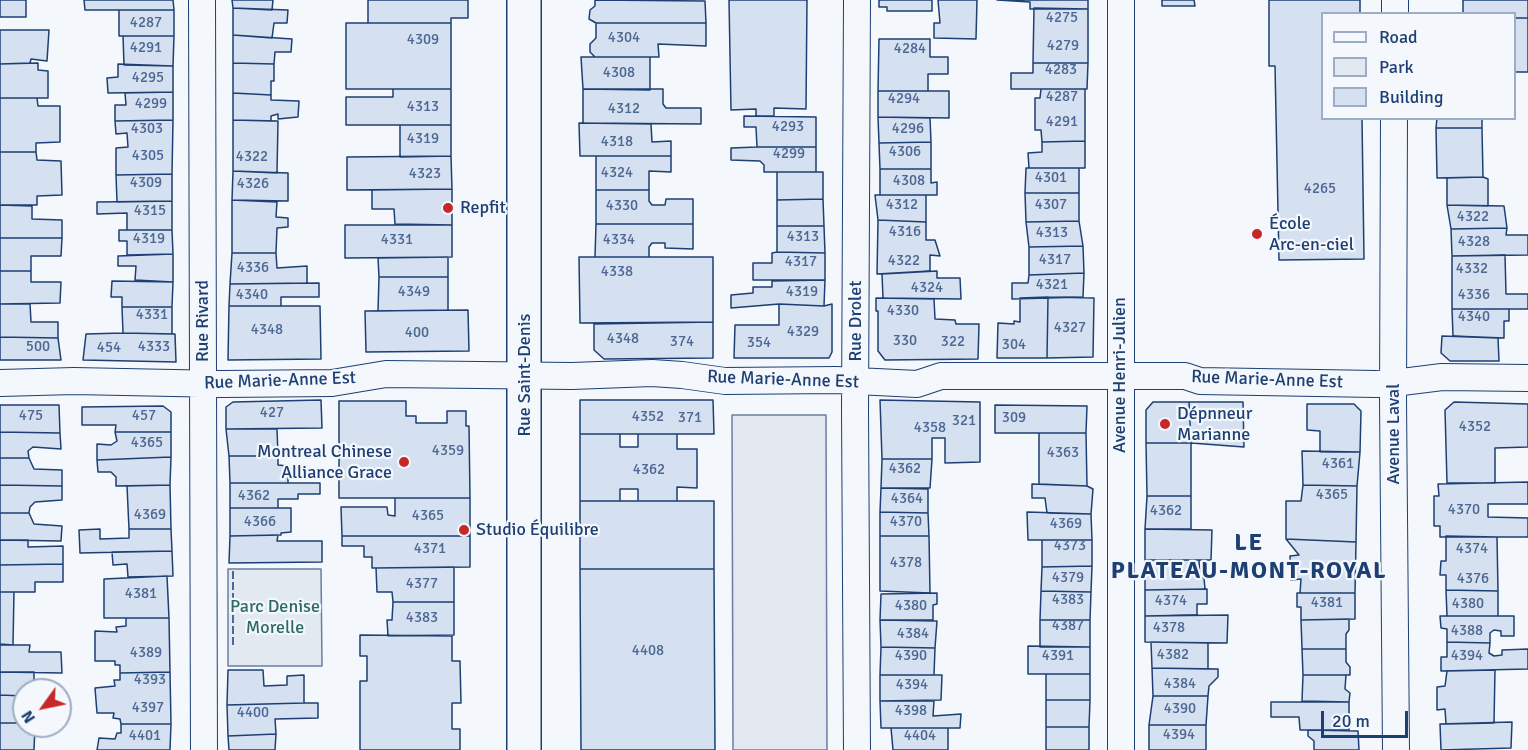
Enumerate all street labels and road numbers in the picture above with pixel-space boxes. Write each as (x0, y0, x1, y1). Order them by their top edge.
street label: Rue Rivard (192, 280, 214, 362)
street label: Rue Drolet (845, 281, 867, 361)
street label: Avenue Henri-Julien (1109, 297, 1131, 453)
street label: Rue Saint-Denis (514, 314, 536, 436)
street label: Rue Marie-Anne Est (707, 367, 859, 393)
street label: Rue Marie-Anne Est (1191, 367, 1343, 393)
street label: Rue Marie-Anne Est (204, 368, 356, 394)
street label: Avenue Laval (1383, 384, 1405, 484)

